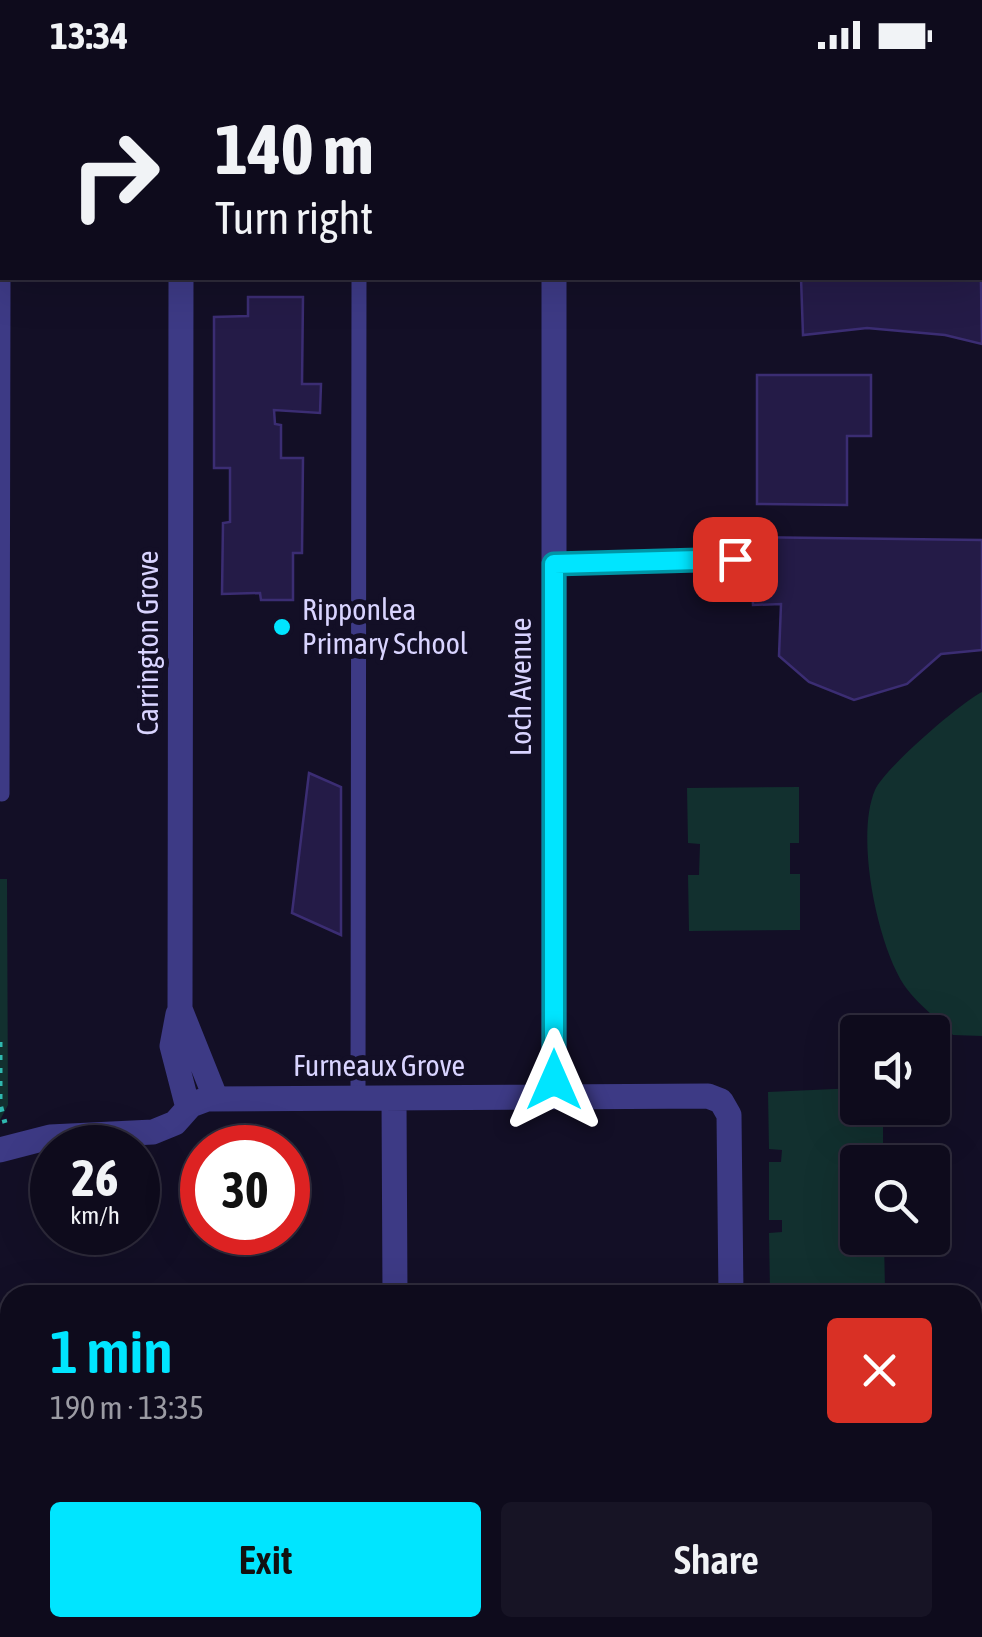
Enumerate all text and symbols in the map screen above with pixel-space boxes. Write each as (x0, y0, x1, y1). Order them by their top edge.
text: 13:34 (50, 14, 128, 57)
text: 140 m (215, 109, 374, 189)
icon: right (50, 110, 180, 240)
text: Turn right (215, 192, 373, 244)
pin (693, 517, 778, 602)
icon: arrive (708, 532, 763, 587)
street label: Carrington Grove (130, 551, 164, 735)
place label: Ripponlea Primary School (302, 592, 468, 660)
marker: Ripponlea Primary School (271, 616, 293, 638)
street label: Loch Avenue (503, 618, 537, 756)
map controls (840, 1015, 950, 1255)
button: sound (840, 1015, 950, 1125)
position arrow (502, 1028, 606, 1132)
street label: Furneaux Grove (293, 1048, 465, 1082)
speed limit sign: 30 (180, 1125, 310, 1255)
button: search (840, 1145, 950, 1255)
text: 26 (71, 1149, 118, 1207)
text: km/h (70, 1201, 120, 1229)
text: 1 min (50, 1317, 173, 1386)
button: close (827, 1318, 932, 1423)
text: 190 m · 13:35 (50, 1389, 204, 1426)
button: Exit (50, 1502, 481, 1617)
button: Share (501, 1502, 932, 1617)

